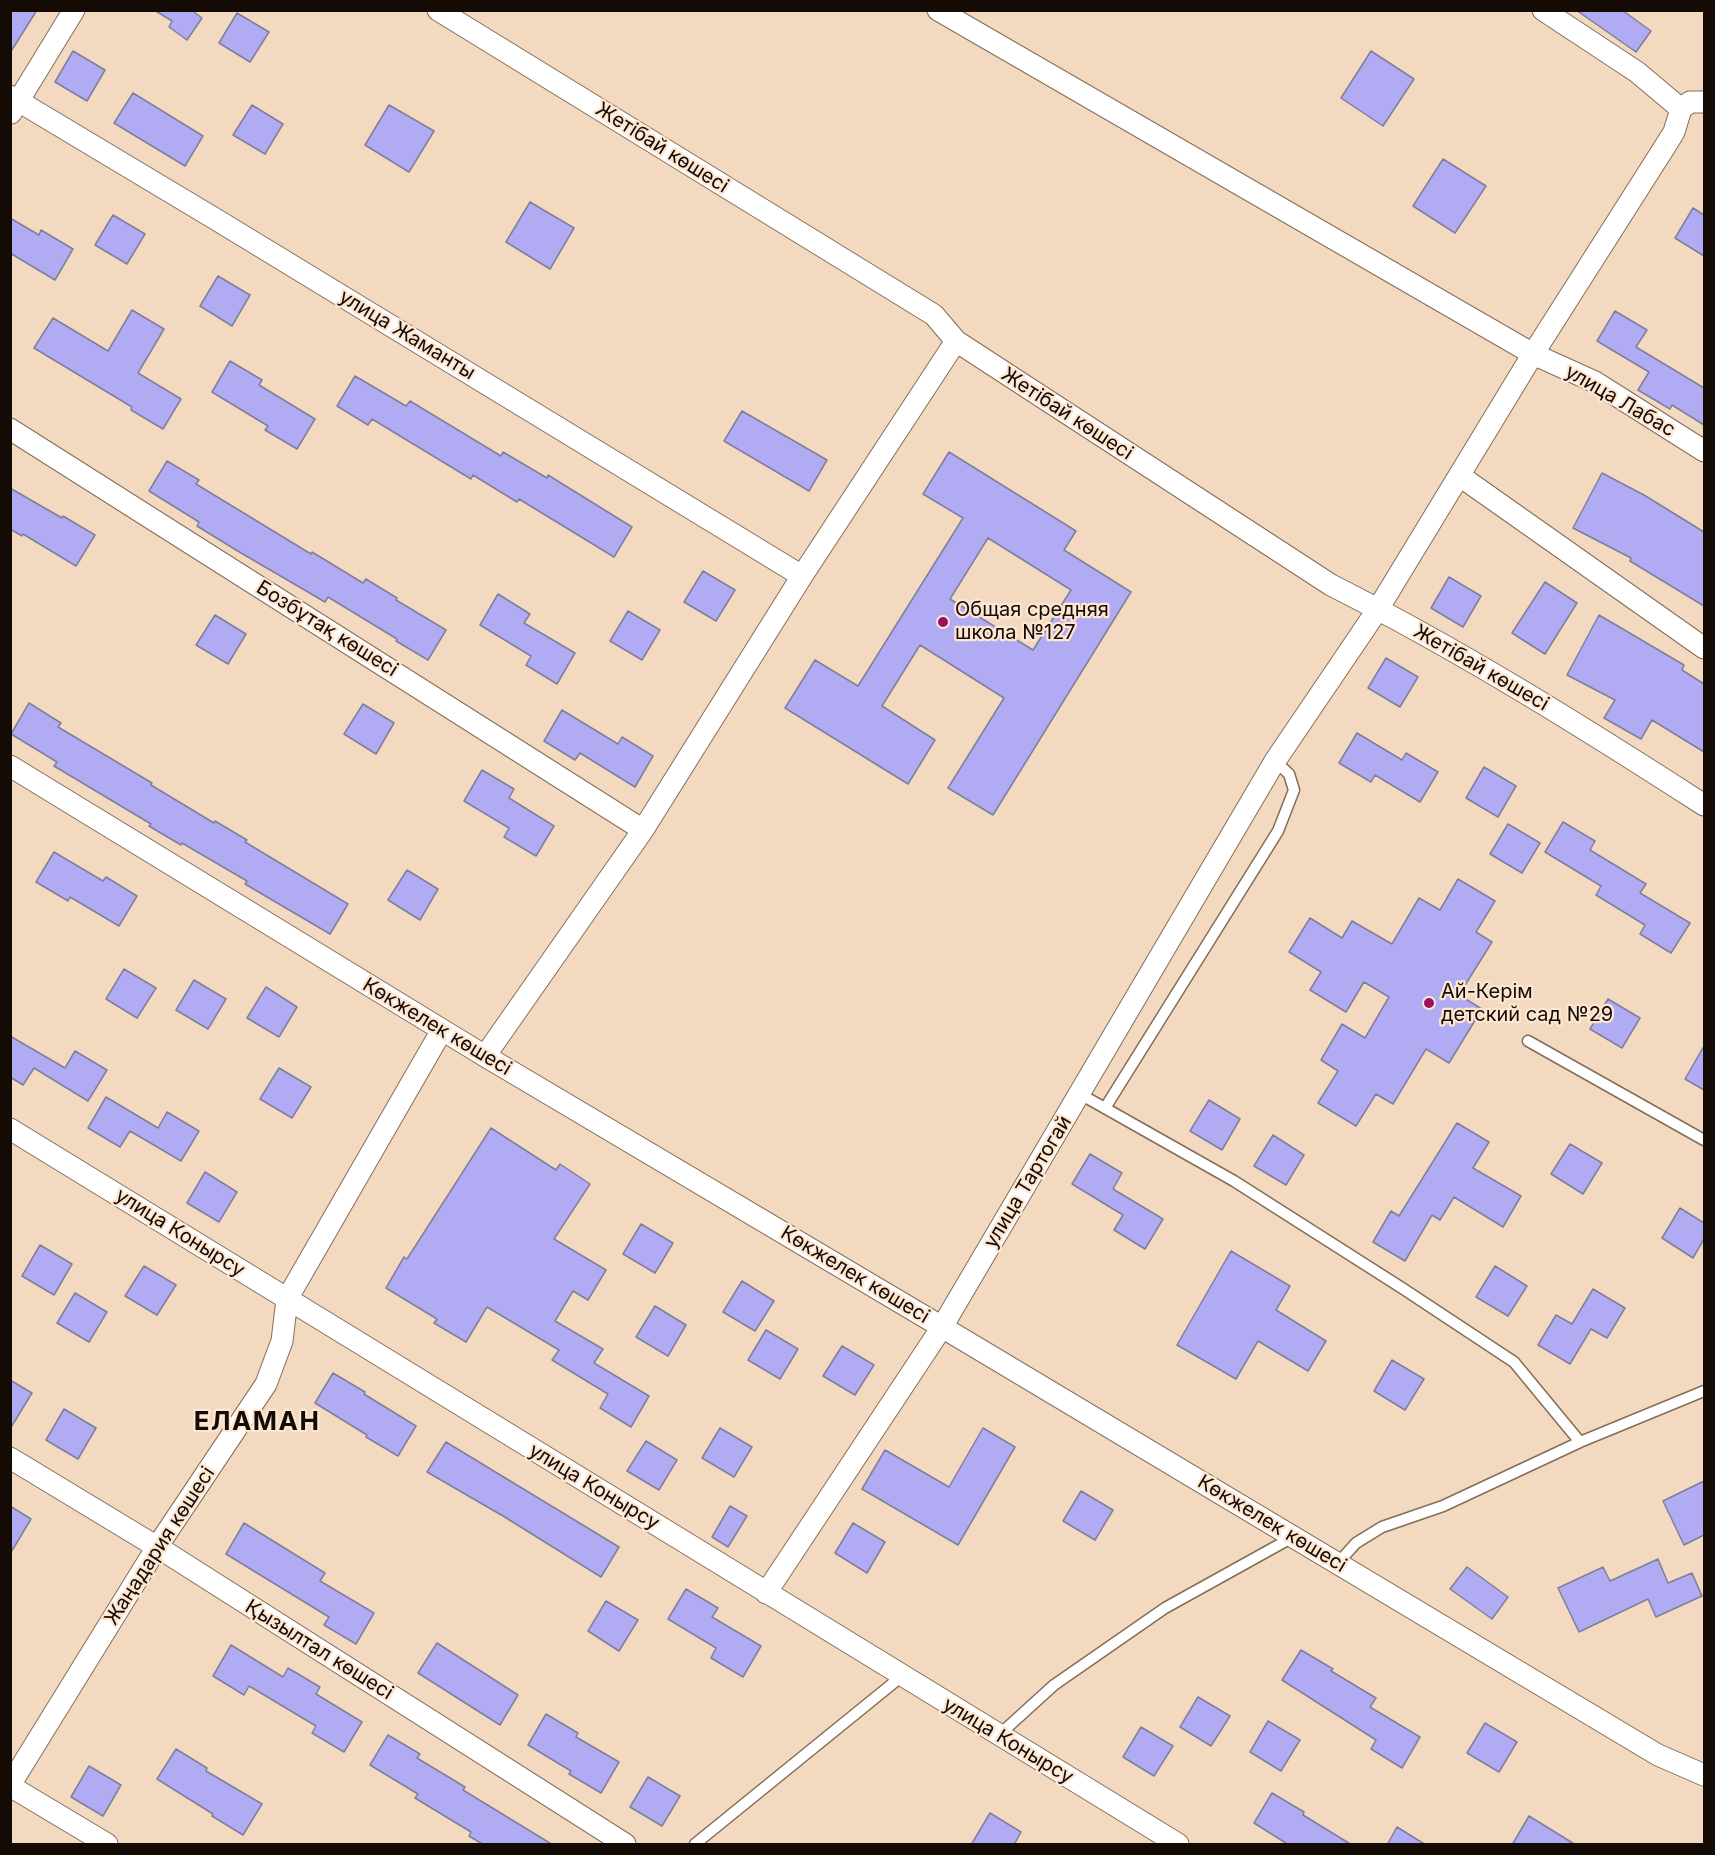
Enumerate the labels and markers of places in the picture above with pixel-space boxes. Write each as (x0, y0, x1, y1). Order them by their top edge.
place label: Общая средняя школа №127 (955, 598, 1109, 645)
marker: Общая средняя школа №127 (936, 615, 950, 629)
place label: Ай-Керім детский сад №29 (1441, 980, 1613, 1027)
marker: Ай-Керім детский сад №29 (1422, 996, 1436, 1010)

